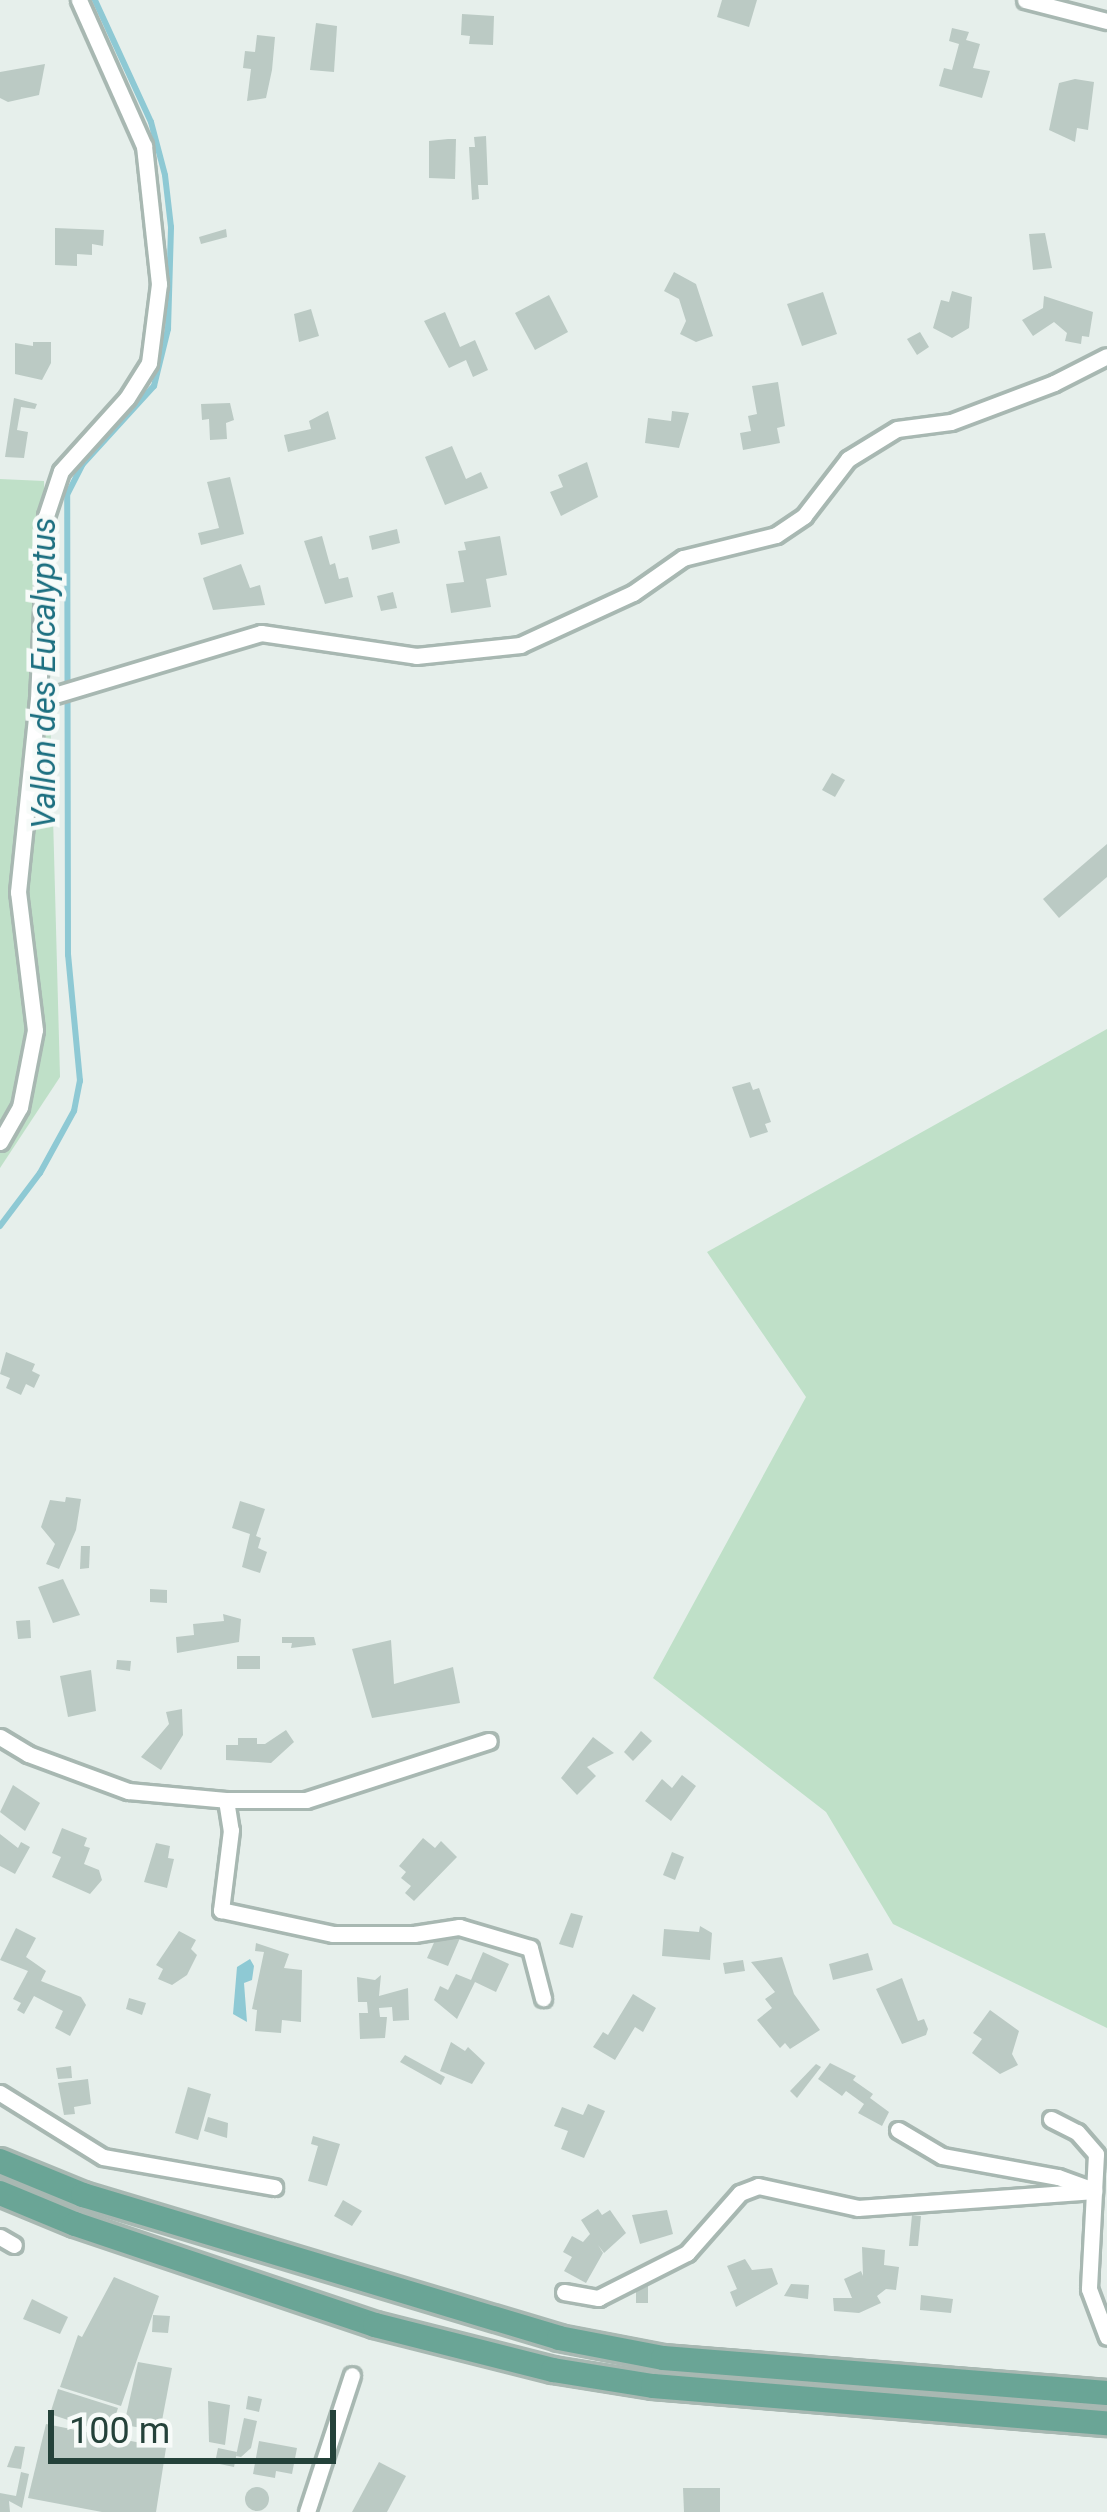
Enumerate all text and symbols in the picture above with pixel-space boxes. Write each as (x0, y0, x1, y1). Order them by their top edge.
water label: Vallon des Eucalyptus (24, 517, 64, 829)
scale bar (54, 2386, 342, 2460)
text: 100 m (69, 2410, 170, 2452)

